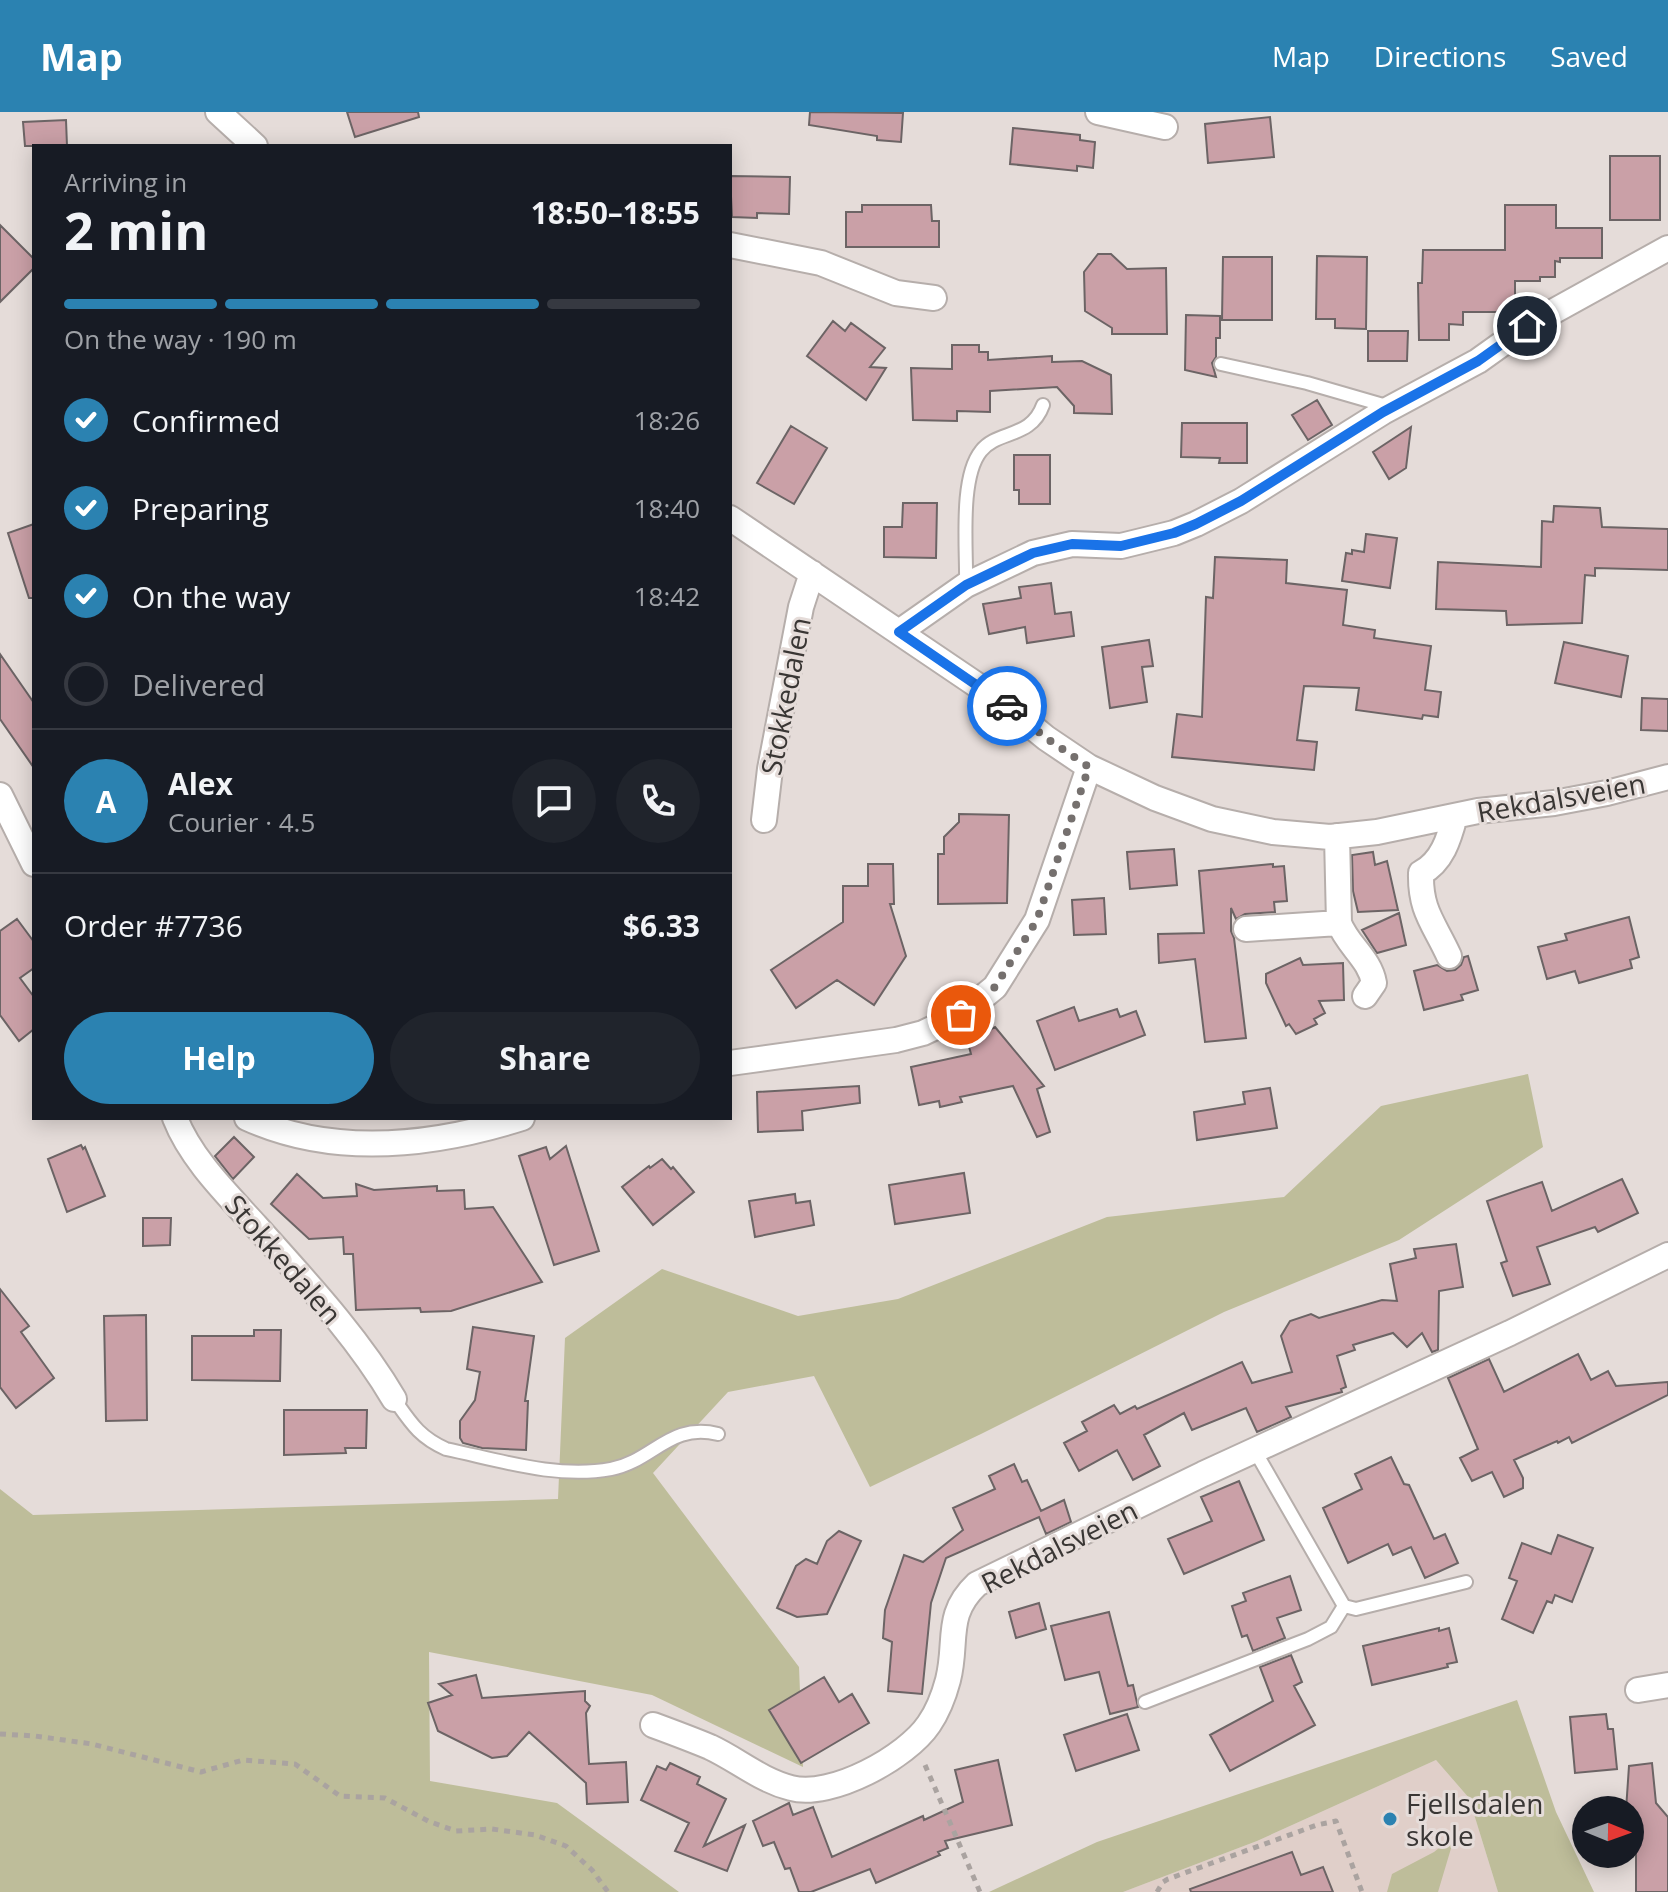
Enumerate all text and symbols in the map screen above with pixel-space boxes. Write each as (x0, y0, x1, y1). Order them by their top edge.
text: Map (40, 30, 123, 82)
text: Map (1272, 37, 1330, 75)
text: Directions (1374, 37, 1506, 75)
text: Saved (1550, 37, 1628, 75)
text: Arriving in (64, 164, 187, 200)
text: 18:50–18:55 (531, 192, 700, 233)
text: 2 min (64, 194, 208, 265)
pin (1493, 292, 1561, 360)
icon: home (1505, 304, 1549, 348)
text: On the way · 190 m (64, 321, 297, 357)
icon: check (64, 398, 108, 442)
text: Confirmed (132, 400, 280, 441)
text: 18:26 (634, 402, 700, 438)
icon: check (64, 486, 108, 530)
text: Preparing (132, 488, 269, 529)
text: 18:40 (634, 490, 700, 526)
icon: check (64, 574, 108, 618)
text: On the way (132, 576, 290, 617)
text: 18:42 (634, 578, 700, 614)
street label: Stokkedalen (751, 614, 819, 778)
text: Delivered (132, 664, 265, 705)
courier (967, 666, 1047, 746)
icon: car (985, 684, 1029, 728)
button: chat (512, 759, 596, 843)
button: phone (616, 759, 700, 843)
text: Alex (168, 763, 233, 804)
street label: Rekdalsveien (1474, 763, 1648, 831)
text: A (96, 781, 116, 822)
text: Courier · 4.5 (168, 804, 315, 840)
text: Order #7736 (64, 905, 243, 946)
text: $6.33 (623, 905, 700, 946)
pin (927, 981, 995, 1049)
icon: bag (939, 993, 983, 1037)
button: Help (64, 1012, 374, 1104)
button: Share (390, 1012, 700, 1104)
street label: Stokkedalen (217, 1186, 351, 1332)
street label: Rekdalsveien (974, 1490, 1144, 1602)
place label: Fjellsdalen skole (1406, 1784, 1543, 1854)
north arrow (1572, 1796, 1644, 1868)
map controls (1572, 1796, 1644, 1868)
marker: Fjellsdalen skole (1381, 1810, 1399, 1828)

